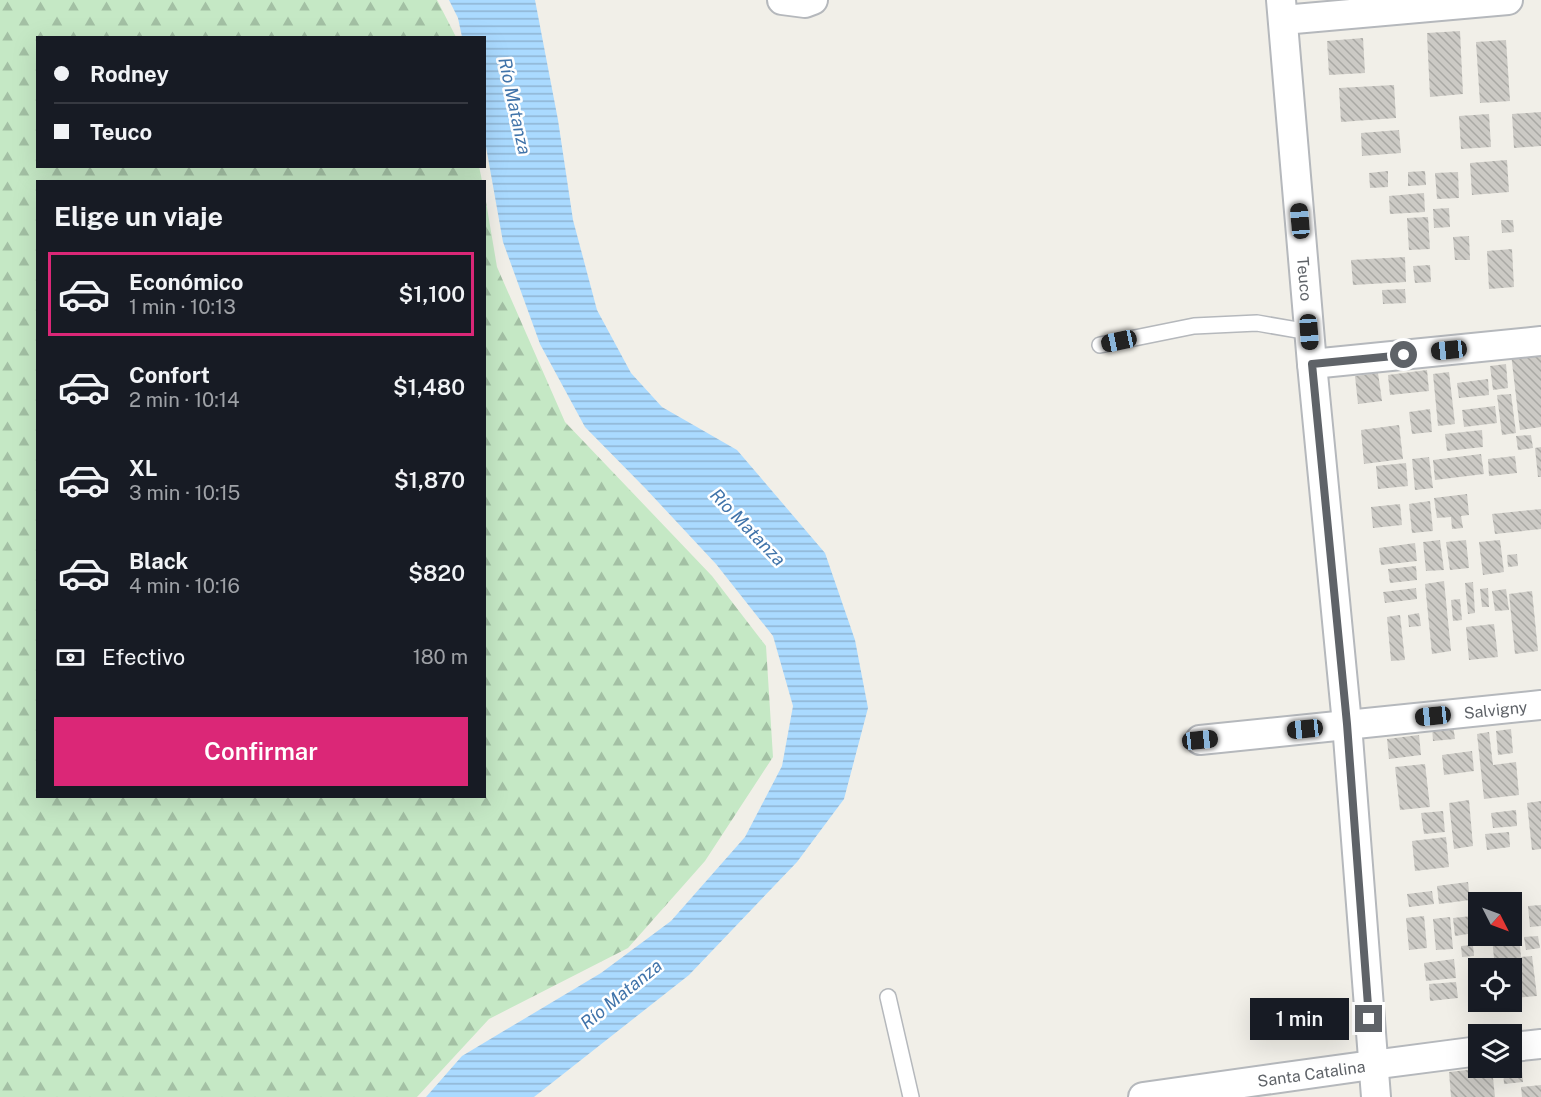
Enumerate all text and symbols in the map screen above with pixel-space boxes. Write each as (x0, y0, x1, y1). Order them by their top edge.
water label: Río Matanza (494, 55, 536, 157)
text: Rodney (90, 61, 169, 87)
text: Teuco (90, 119, 152, 145)
text: Elige un viaje (54, 200, 223, 232)
car (1289, 202, 1311, 240)
street label: Teuco (1293, 256, 1316, 302)
icon: car (57, 267, 111, 321)
text: Económico (129, 269, 244, 295)
text: $1,100 (399, 281, 465, 307)
text: 1 min · 10:13 (129, 295, 236, 319)
car (1299, 313, 1319, 351)
car (1100, 328, 1138, 354)
car (1430, 339, 1468, 361)
route start (1390, 341, 1417, 368)
icon: car (57, 360, 111, 414)
text: Confort (129, 362, 210, 388)
text: $1,480 (393, 374, 465, 400)
text: 2 min · 10:14 (129, 388, 239, 412)
icon: car (57, 453, 111, 507)
text: XL (129, 455, 157, 481)
text: $1,870 (394, 467, 465, 493)
text: 3 min · 10:15 (129, 481, 240, 505)
water label: Río Matanza (706, 484, 790, 570)
icon: car (57, 546, 111, 600)
text: Black (129, 548, 188, 574)
text: $820 (408, 560, 465, 586)
text: 4 min · 10:16 (129, 574, 240, 598)
icon: cash (54, 641, 87, 674)
text: Efectivo (102, 644, 185, 670)
text: 180 m (413, 645, 468, 669)
street label: Salvigny (1463, 697, 1528, 722)
car (1414, 705, 1452, 727)
button: Confirmar (54, 717, 468, 786)
car (1286, 718, 1324, 740)
car (1181, 729, 1219, 751)
north arrow (1468, 892, 1522, 946)
map controls (1468, 892, 1522, 1078)
water label: Río Matanza (576, 955, 666, 1033)
button: locate (1468, 958, 1522, 1012)
callout: 1 min (1249, 998, 1348, 1040)
route end (1355, 1005, 1382, 1032)
text: 1 min (1276, 1007, 1323, 1031)
button: layers (1468, 1024, 1522, 1078)
street label: Santa Catalina (1256, 1057, 1367, 1090)

